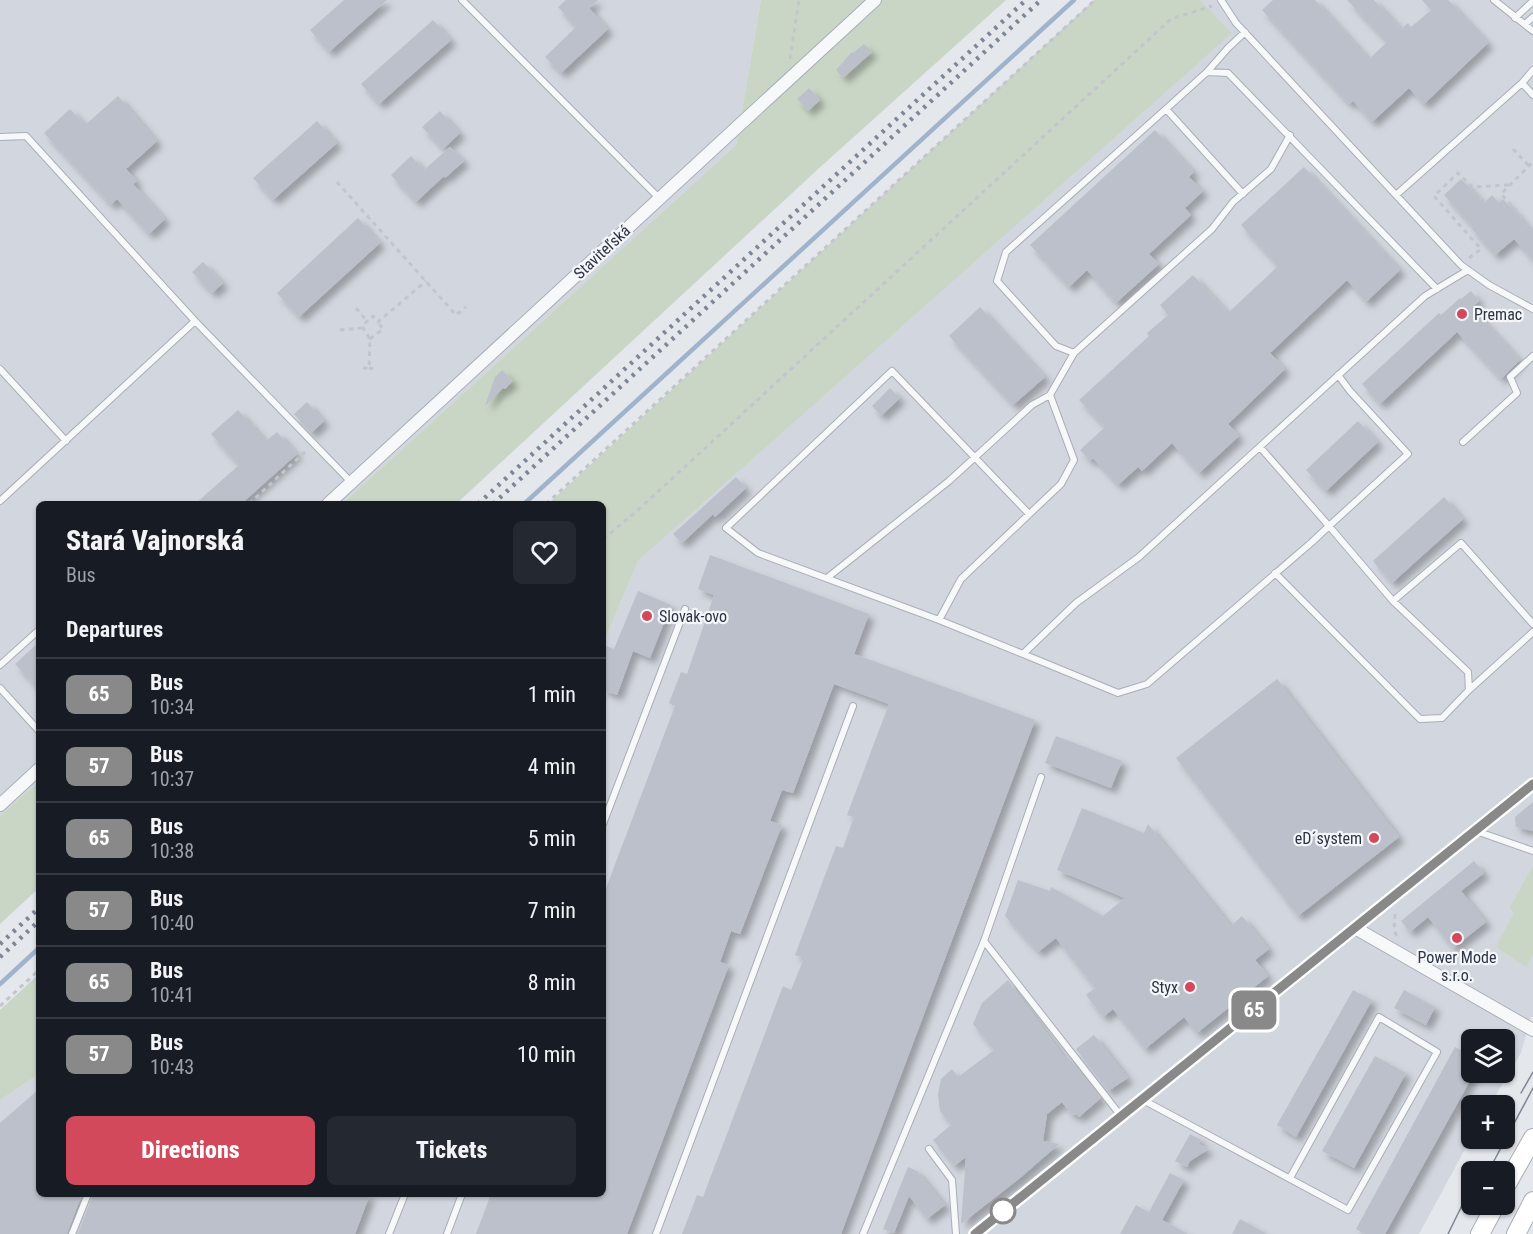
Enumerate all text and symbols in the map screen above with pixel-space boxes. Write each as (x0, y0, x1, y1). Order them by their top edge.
street label: Staviteľská (570, 221, 634, 283)
place label: Premac (1474, 305, 1522, 324)
marker: Premac (1455, 307, 1469, 321)
button: heart (513, 521, 576, 584)
text: Stará Vajnorská (66, 524, 244, 557)
text: Bus (66, 563, 96, 587)
place label: Slovak-ovo (659, 607, 727, 626)
marker: Slovak-ovo (640, 609, 654, 623)
text: Departures (66, 617, 163, 642)
text: Bus (150, 670, 183, 695)
text: 65 (88, 682, 110, 706)
text: 1 min (528, 682, 576, 707)
text: 10:34 (150, 695, 194, 719)
text: Bus (150, 742, 183, 767)
text: 57 (88, 754, 110, 778)
text: 4 min (528, 754, 576, 779)
text: 10:37 (150, 767, 194, 791)
text: Bus (150, 814, 183, 839)
text: 65 (88, 826, 110, 850)
text: 5 min (528, 826, 576, 851)
place label: eD´system (1295, 829, 1362, 848)
marker: eD´system (1367, 831, 1381, 845)
text: 10:38 (150, 839, 194, 863)
text: Bus (150, 886, 183, 911)
text: 57 (88, 898, 110, 922)
text: 7 min (528, 898, 576, 923)
text: 10:40 (150, 911, 194, 935)
marker: Power Mode s.r.o. (1450, 931, 1464, 945)
place label: Power Mode s.r.o. (1418, 948, 1496, 985)
text: Bus (150, 958, 183, 983)
text: 65 (88, 970, 110, 994)
text: 8 min (528, 970, 576, 995)
place label: Styx (1151, 978, 1178, 997)
marker: Styx (1183, 980, 1197, 994)
text: 10:41 (150, 983, 194, 1007)
line badge: 65 (1227, 990, 1281, 1030)
text: 65 (1243, 998, 1265, 1022)
map controls (1461, 1029, 1515, 1215)
button: layers (1461, 1029, 1515, 1083)
text: Bus (150, 1030, 183, 1055)
text: 57 (88, 1042, 110, 1066)
text: 10 min (517, 1042, 576, 1067)
text: 10:43 (150, 1055, 194, 1079)
button: + (1461, 1095, 1515, 1149)
button: Directions (66, 1116, 315, 1185)
button: Tickets (327, 1116, 576, 1185)
button: − (1461, 1161, 1515, 1215)
unlabelled marker (990, 1198, 1016, 1224)

